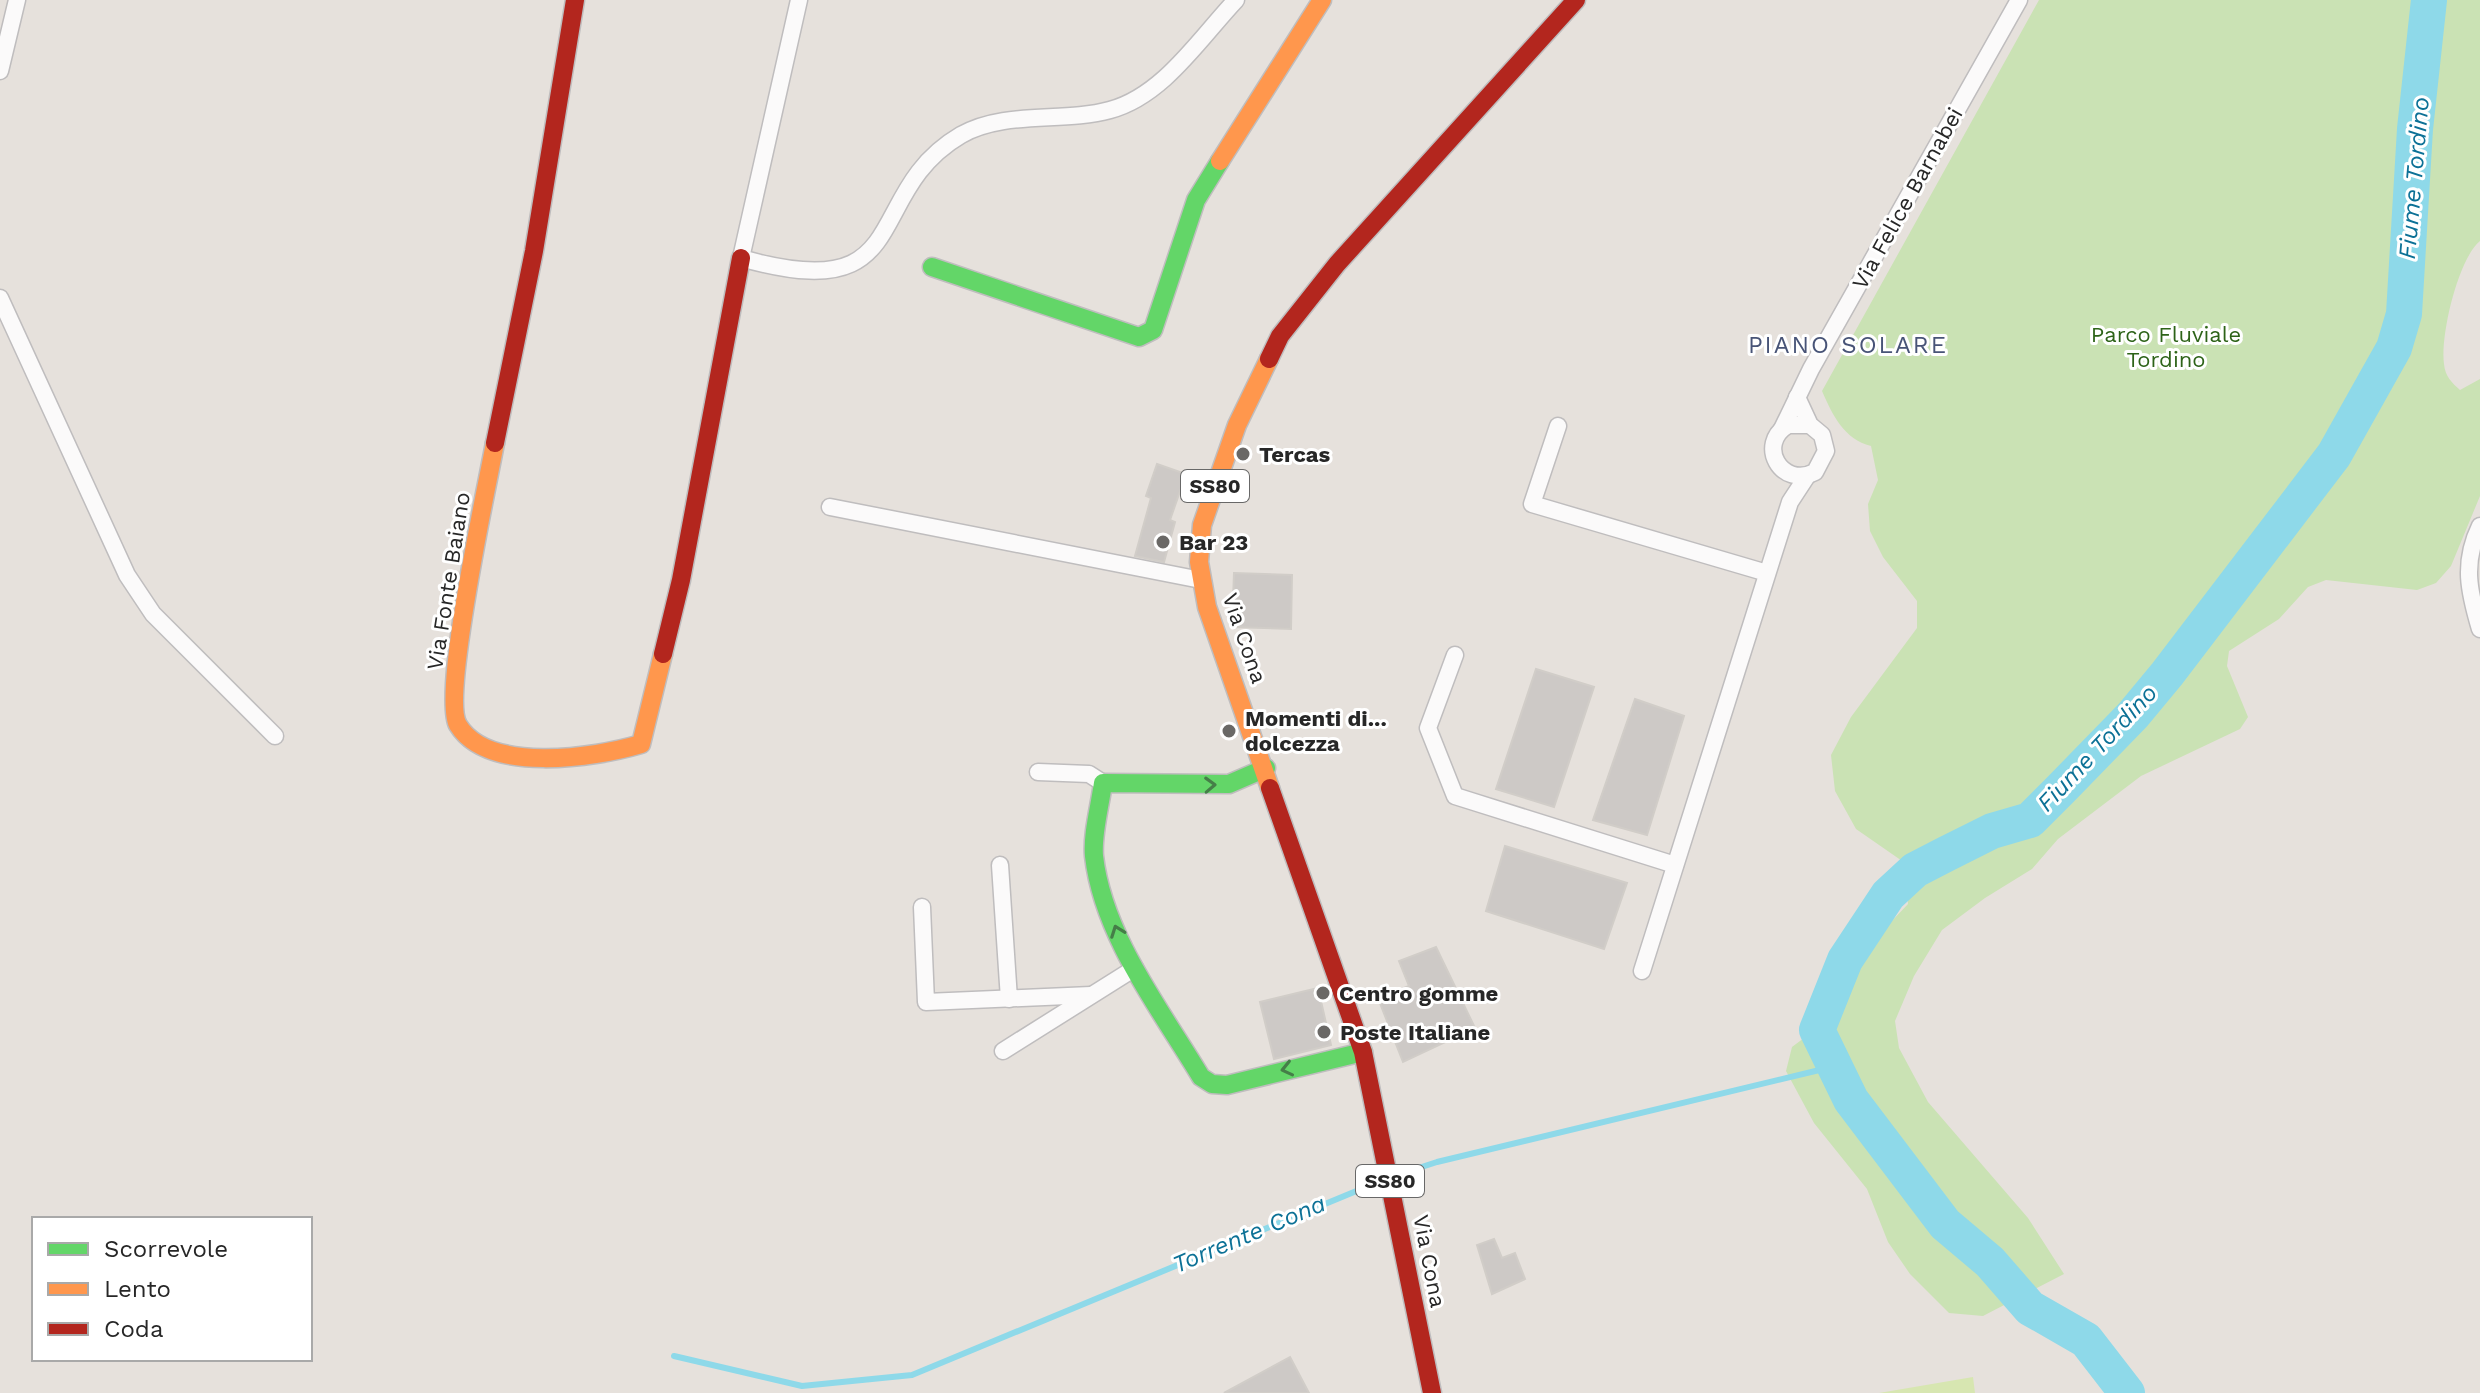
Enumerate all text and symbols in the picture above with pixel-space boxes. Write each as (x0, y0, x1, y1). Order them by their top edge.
water label: Fiume Tordino (2393, 96, 2435, 260)
street label: Via Felice Barnabei (1847, 103, 1968, 293)
park label: Parco Fluviale Tordino (2091, 322, 2241, 372)
district label: PIANO SOLARE (1748, 331, 1948, 359)
place label: Tercas (1259, 442, 1331, 467)
marker: Tercas (1234, 445, 1252, 463)
road number: SS80 (1181, 470, 1249, 502)
street label: Via Fonte Baiano (422, 490, 475, 672)
place label: Bar 23 (1179, 530, 1248, 555)
marker: Bar 23 (1154, 533, 1172, 551)
street label: Via Cona (1217, 590, 1272, 687)
water label: Fiume Tordino (2031, 679, 2163, 817)
place label: Momenti di... dolcezza (1245, 706, 1387, 756)
marker: Momenti di... dolcezza (1220, 722, 1238, 740)
one-way arrow (1204, 776, 1217, 793)
one-way arrow (1111, 925, 1127, 939)
place label: Centro gomme (1339, 981, 1498, 1006)
marker: Centro gomme (1314, 984, 1332, 1002)
place label: Poste Italiane (1340, 1020, 1490, 1045)
marker: Poste Italiane (1315, 1023, 1333, 1041)
one-way arrow (1281, 1060, 1295, 1077)
road number: SS80 (1356, 1165, 1424, 1197)
water label: Torrente Cona (1168, 1189, 1330, 1279)
street label: Via Cona (1408, 1213, 1451, 1310)
legend (32, 1217, 312, 1361)
text: Scorrevole (104, 1235, 228, 1263)
text: Lento (104, 1275, 171, 1303)
text: Coda (104, 1315, 164, 1343)

